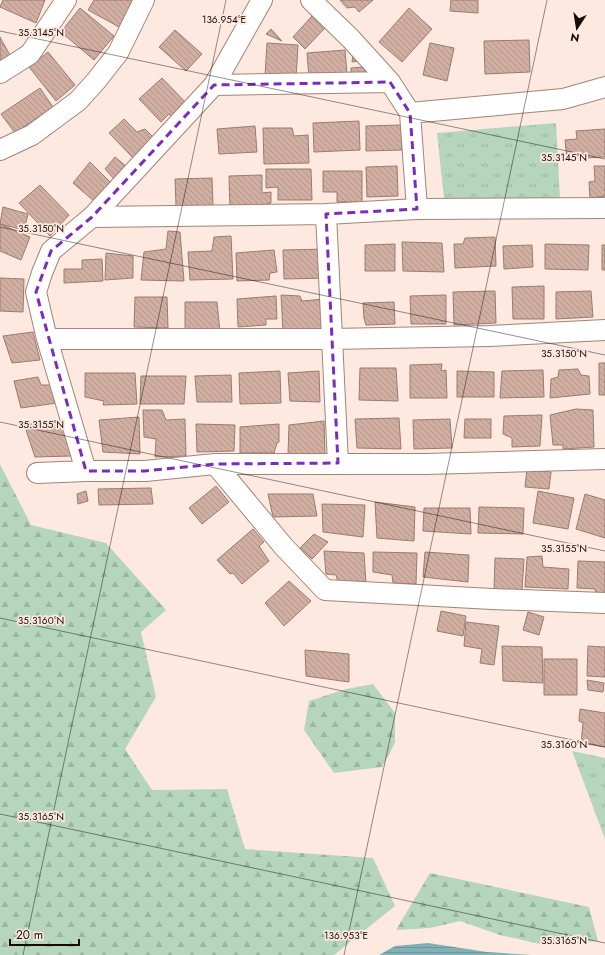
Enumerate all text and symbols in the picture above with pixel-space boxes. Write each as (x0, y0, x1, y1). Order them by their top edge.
north arrow (557, 8, 597, 48)
text: 136.954°E (202, 12, 246, 27)
text: 35.3145°N (18, 25, 64, 40)
text: N (569, 29, 581, 47)
text: 35.3145°N (541, 150, 587, 165)
text: 35.3150°N (18, 221, 64, 236)
text: 35.3150°N (541, 346, 587, 361)
text: 35.3155°N (18, 417, 64, 432)
text: 35.3155°N (541, 541, 587, 556)
text: 35.3160°N (18, 613, 64, 628)
text: 35.3160°N (541, 737, 587, 752)
text: 35.3165°N (18, 809, 64, 824)
scale bar (10, 921, 79, 947)
text: 20 m (16, 926, 43, 944)
text: 136.953°E (324, 928, 368, 943)
text: 35.3165°N (541, 933, 587, 948)

